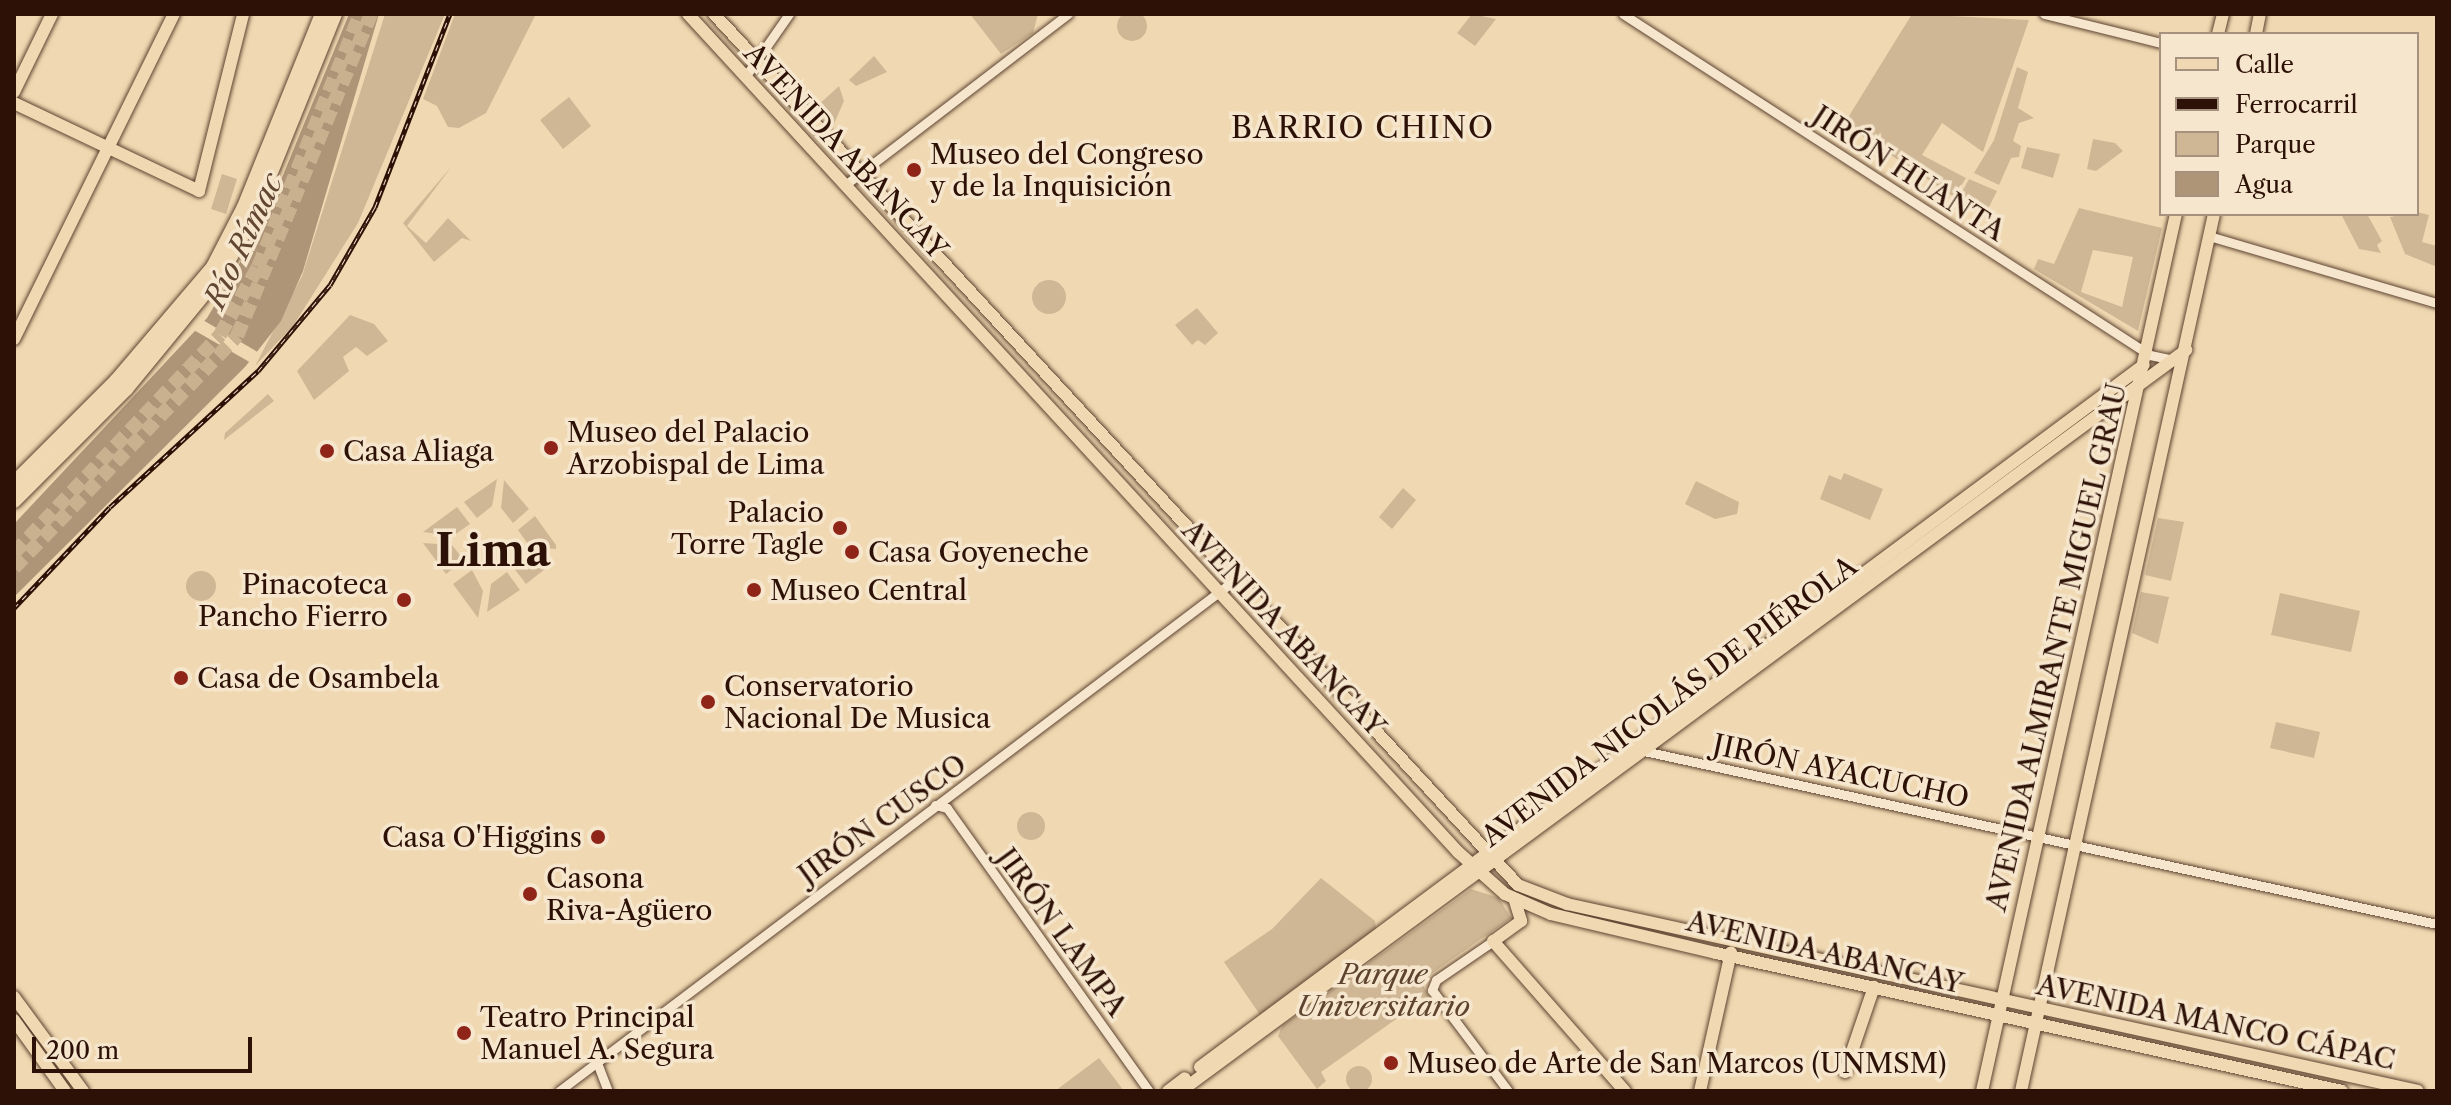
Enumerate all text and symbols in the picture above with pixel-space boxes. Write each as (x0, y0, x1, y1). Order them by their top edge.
legend (2159, 32, 2419, 216)
street label: AVENIDA ABANCAY (737, 35, 955, 267)
text: Calle (2235, 50, 2294, 79)
text: Ferrocarril (2235, 90, 2358, 119)
street label: JIRÓN HUANTA (1806, 98, 2012, 248)
district label: BARRIO CHINO (1231, 110, 1495, 146)
text: Parque (2235, 130, 2316, 159)
place label: Museo del Congreso y de la Inquisición (930, 137, 1204, 203)
marker: Museo del Congreso y de la Inquisición (905, 161, 923, 179)
water label: Río Rímac (197, 168, 291, 314)
text: Agua (2235, 170, 2293, 199)
street label: AVENIDA ALMIRANTE MIGUEL GRAU (1978, 378, 2134, 916)
place label: Museo del Palacio Arzobispal de Lima (567, 415, 824, 481)
place label: Casa Aliaga (343, 434, 496, 468)
marker: Museo del Palacio Arzobispal de Lima (542, 439, 560, 457)
marker: Casa Aliaga (318, 442, 336, 460)
place label: Palacio Torre Tagle (670, 495, 824, 561)
street label: AVENIDA ABANCAY (1175, 512, 1393, 744)
marker: Palacio Torre Tagle (831, 519, 849, 537)
district label: Lima (435, 524, 551, 576)
place label: Casa Goyeneche (868, 535, 1089, 569)
marker: Casa Goyeneche (843, 543, 861, 561)
street label: AVENIDA NICOLÁS DE PIÉROLA (1474, 548, 1864, 854)
place label: Pinacoteca Pancho Fierro (198, 567, 388, 633)
place label: Museo Central (770, 573, 967, 607)
marker: Museo Central (745, 581, 763, 599)
marker: Pinacoteca Pancho Fierro (395, 591, 413, 609)
place label: Casa de Osambela (197, 661, 440, 695)
marker: Casa de Osambela (172, 669, 190, 687)
place label: Conservatorio Nacional De Musica (724, 669, 991, 735)
marker: Conservatorio Nacional De Musica (699, 693, 717, 711)
street label: JIRÓN AYACUCHO (1709, 727, 1973, 815)
street label: JIRÓN CUSCO (792, 747, 972, 891)
place label: Casa O'Higgins (382, 820, 582, 854)
marker: Casa O'Higgins (589, 828, 607, 846)
street label: JIRÓN LAMPA (990, 841, 1134, 1023)
place label: Casona Riva-Agüero (546, 861, 713, 927)
marker: Casona Riva-Agüero (521, 885, 539, 903)
street label: AVENIDA ABANCAY (1682, 904, 1968, 1000)
park label: Parque Universitario (1296, 957, 1470, 1023)
street label: AVENIDA MANCO CÁPAC (2033, 967, 2399, 1077)
place label: Teatro Principal Manuel A. Segura (480, 1000, 715, 1066)
scale bar (36, 1021, 256, 1071)
marker: Teatro Principal Manuel A. Segura (455, 1024, 473, 1042)
text: 200 m (46, 1036, 119, 1065)
place label: Museo de Arte de San Marcos (UNMSM) (1407, 1046, 1948, 1080)
marker: Museo de Arte de San Marcos (UNMSM) (1382, 1054, 1400, 1072)

